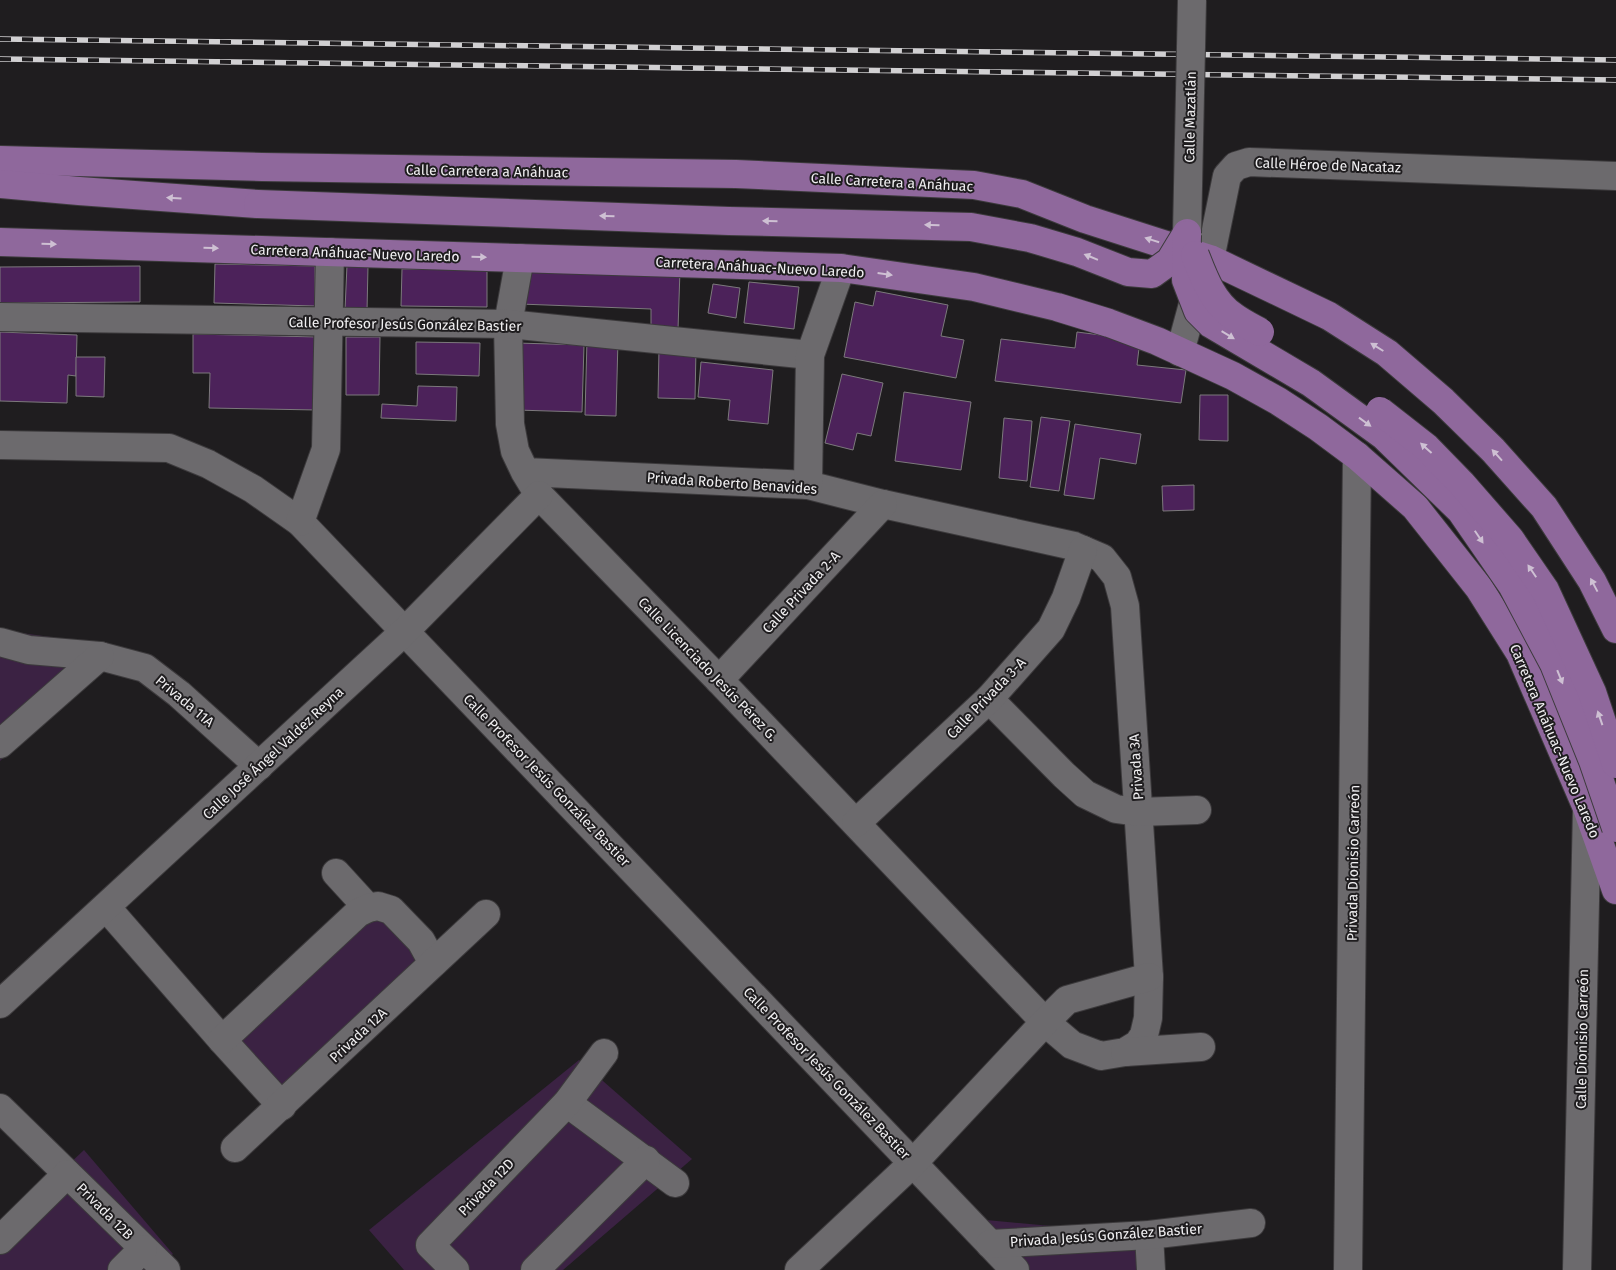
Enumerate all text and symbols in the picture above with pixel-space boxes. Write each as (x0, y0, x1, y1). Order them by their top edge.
street label: Calle Mazatlán (1181, 71, 1200, 163)
street label: Calle Héroe de Nacataz (1255, 154, 1401, 177)
street label: Calle Carretera a Anáhuac (406, 162, 569, 181)
street label: Calle Carretera a Anáhuac (810, 170, 974, 195)
one-way arrow (166, 194, 182, 202)
one-way arrow (599, 212, 615, 220)
one-way arrow (761, 217, 777, 225)
one-way arrow (924, 221, 940, 229)
one-way arrow (1144, 236, 1159, 244)
one-way arrow (41, 240, 57, 248)
street label: Carretera Anáhuac-Nuevo Laredo (250, 241, 460, 266)
one-way arrow (203, 245, 219, 253)
one-way arrow (471, 253, 487, 261)
one-way arrow (1083, 253, 1098, 261)
street label: Carretera Anáhuac-Nuevo Laredo (655, 254, 865, 281)
one-way arrow (878, 271, 894, 279)
street label: Calle Profesor Jesús González Bastier (288, 314, 522, 335)
one-way arrow (1222, 330, 1235, 339)
one-way arrow (1370, 342, 1383, 351)
one-way arrow (1358, 417, 1372, 427)
one-way arrow (1421, 442, 1433, 454)
one-way arrow (1491, 450, 1503, 462)
street label: Privada Roberto Benavides (646, 469, 818, 498)
one-way arrow (1474, 530, 1484, 544)
street label: Calle Privada 2-A (759, 548, 844, 637)
one-way arrow (1527, 564, 1537, 578)
one-way arrow (1590, 578, 1598, 592)
street label: Calle Licenciado Jesús Pérez G. (634, 594, 781, 745)
street label: Carretera Anáhuac-Nuevo Laredo (1506, 642, 1603, 841)
street label: Calle Privada 3-A (943, 654, 1029, 743)
one-way arrow (1557, 670, 1564, 685)
street label: Privada 11A (152, 672, 217, 731)
street label: Calle José Ángel Valdez Reyna (199, 683, 347, 823)
street label: Calle Profesor Jesús González Bastier (460, 691, 634, 871)
one-way arrow (1596, 710, 1604, 725)
street label: Privada 3A (1126, 733, 1147, 801)
street label: Privada Dionisio Carreón (1344, 785, 1363, 941)
street label: Calle Dionisio Carreón (1573, 969, 1592, 1109)
street label: Calle Profesor Jesús González Bastier (740, 984, 914, 1164)
street label: Privada 12A (326, 1005, 391, 1066)
street label: Privada 12D (455, 1155, 518, 1220)
street label: Privada 12B (73, 1180, 136, 1243)
street label: Privada Jesús González Bastier (1009, 1220, 1203, 1251)

